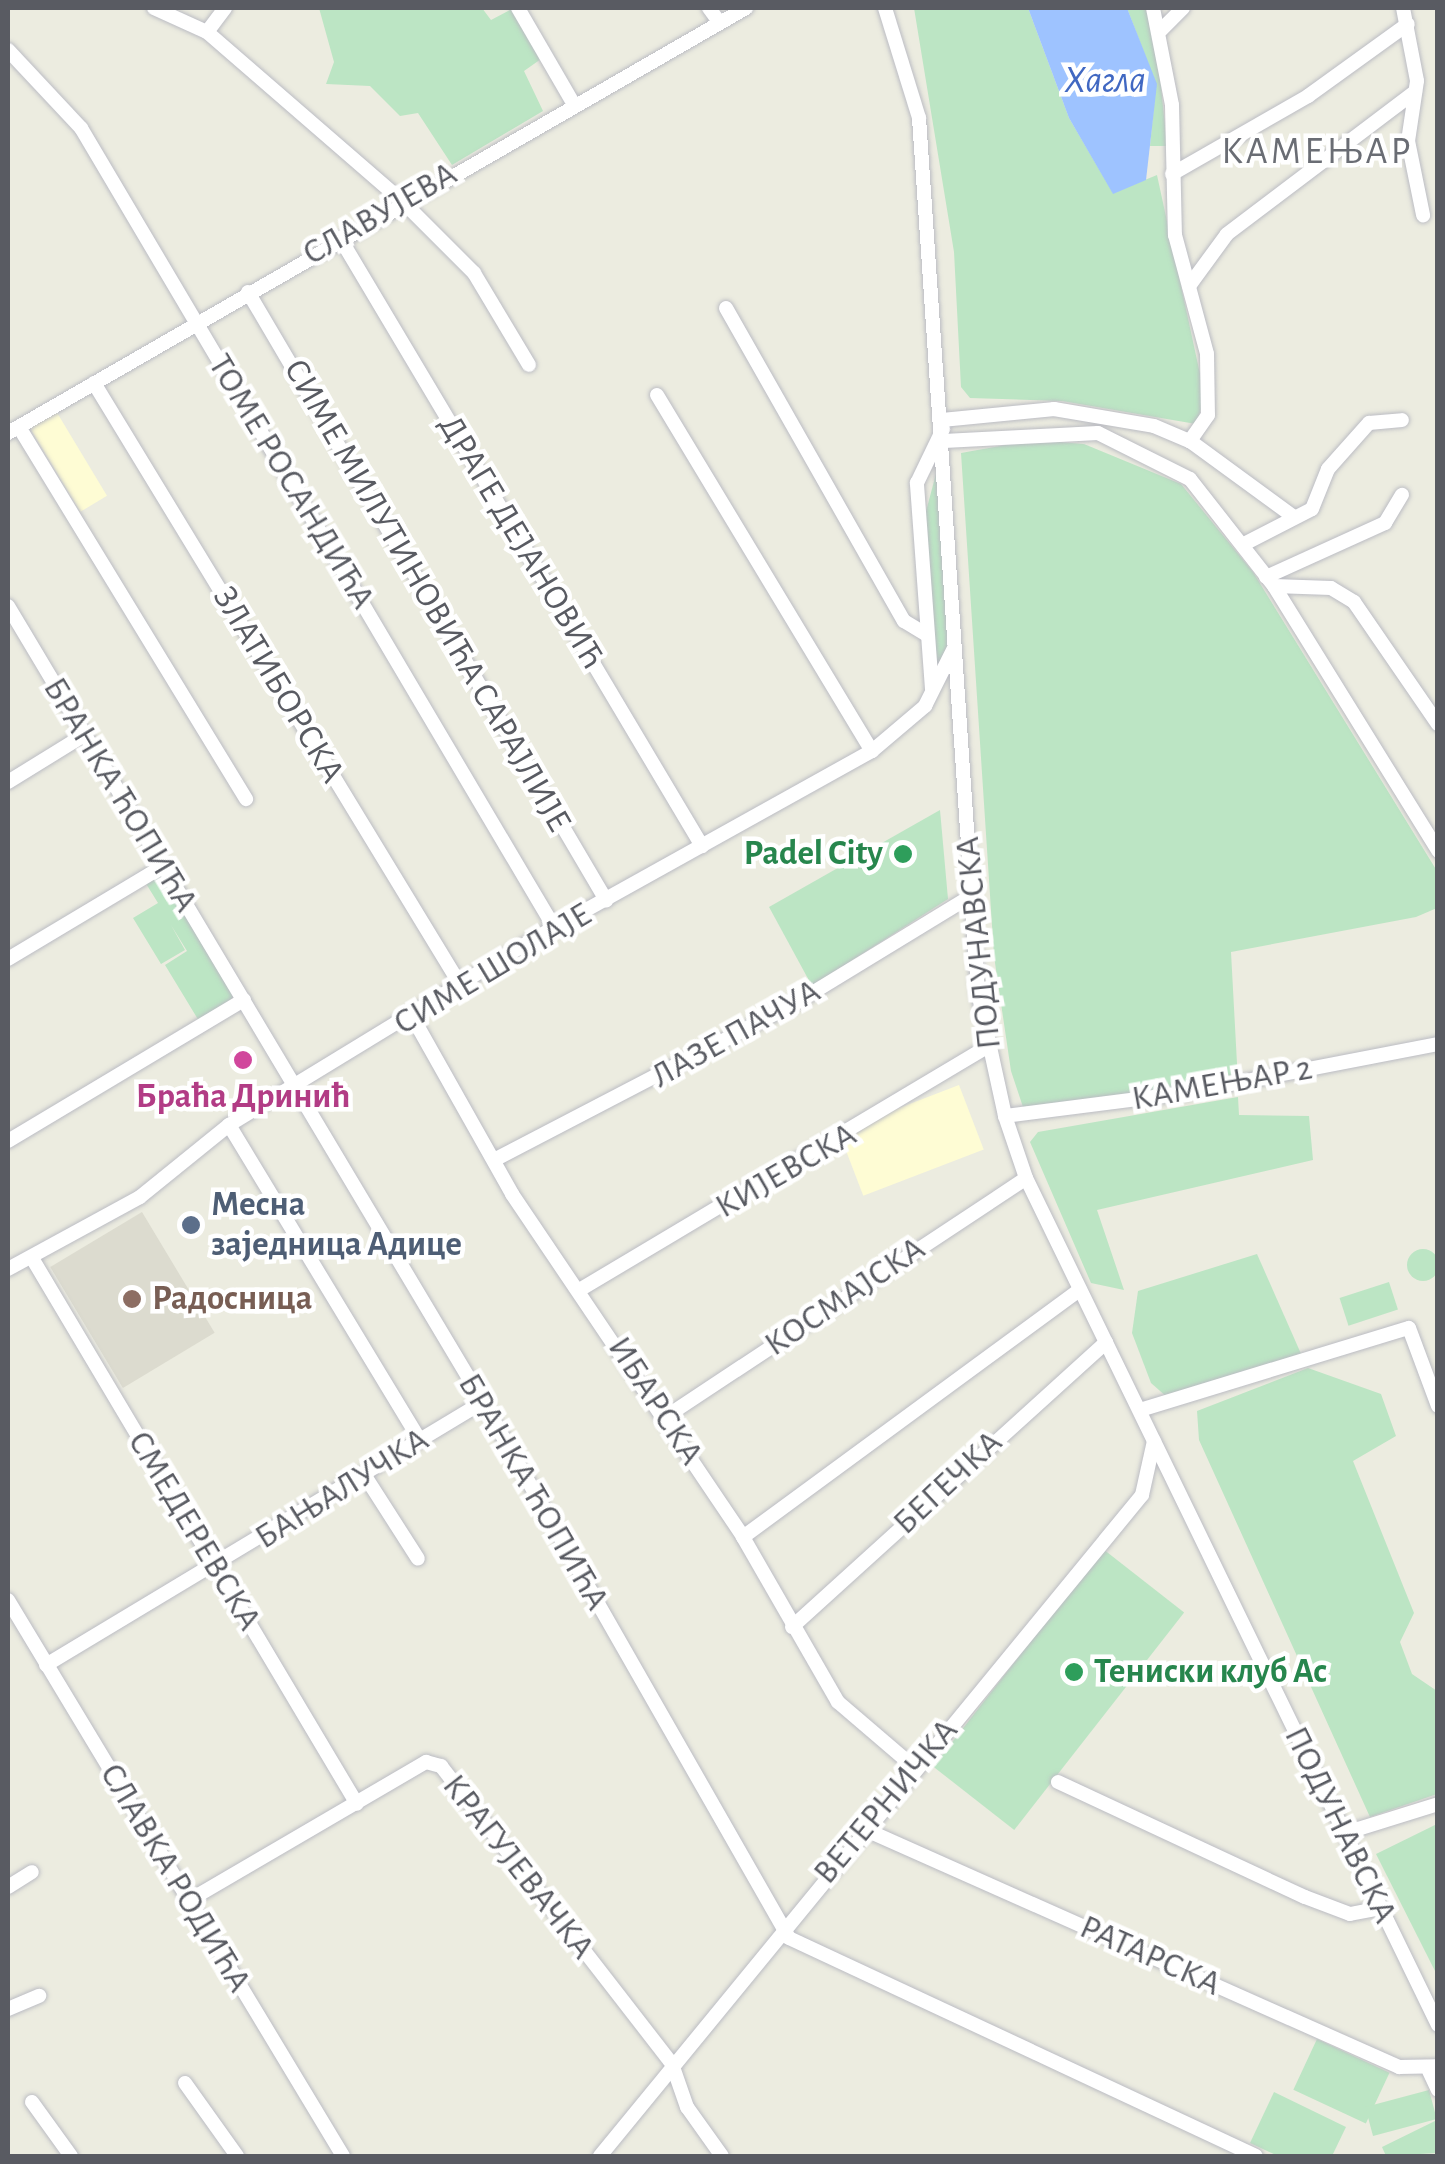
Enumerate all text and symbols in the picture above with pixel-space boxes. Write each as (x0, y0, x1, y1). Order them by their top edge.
water label: Хагла (1064, 59, 1146, 105)
district label: КАМЕЊАР (1221, 130, 1413, 176)
street label: СЛАВУЈЕВА (295, 153, 465, 275)
street label: ТОМЕ РОСАНДИЋА (198, 347, 384, 617)
street label: СИМЕ МИЛУТИНОВИЋА САРАЈЛИЈЕ (274, 352, 580, 840)
street label: ДРАГЕ ДЕЈАНОВИЋ (429, 408, 613, 676)
street label: ЗЛАТИБОРСКА (203, 579, 353, 791)
street label: БРАНКА ЋОПИЋА (33, 670, 207, 920)
place label: Padel City (744, 833, 883, 875)
street label: ПОДУНАВСКА (947, 834, 1011, 1052)
marker: Padel City (892, 843, 914, 865)
street label: СИМЕ ШОЛАЈЕ (386, 893, 600, 1045)
street label: ЛАЗЕ ПАЧУА (644, 970, 828, 1098)
street label: КАМЕЊАР 2 (1128, 1047, 1316, 1121)
marker: Браћа Дринић (232, 1049, 254, 1071)
place label: Браћа Дринић (136, 1076, 350, 1118)
street label: КИЈЕВСКА (708, 1114, 864, 1228)
place label: Месна заједница Адице (211, 1184, 462, 1266)
marker: Месна заједница Адице (180, 1214, 202, 1236)
street label: КОСМАЈСКА (757, 1228, 933, 1366)
place label: Радосница (152, 1278, 312, 1320)
marker: Радосница (121, 1288, 143, 1310)
street label: ИБАРСКА (598, 1329, 712, 1473)
street label: БРАНКА ЋОПИЋА (448, 1366, 618, 1618)
street label: БАЊАЛУЧКА (247, 1419, 437, 1559)
street label: БЕГЕЧКА (885, 1422, 1011, 1544)
street label: СМЕДЕРЕВСКА (118, 1424, 270, 1638)
place label: Тениски клуб Ас (1094, 1651, 1327, 1693)
marker: Тениски клуб Ас (1063, 1661, 1085, 1683)
street label: ВЕТЕРНИЧКА (805, 1711, 967, 1893)
street label: ПОДУНАВСКА (1274, 1720, 1406, 1930)
street label: СЛАВКА РОДИЋА (90, 1756, 260, 2000)
street label: КРАГУЈЕВАЧКА (433, 1766, 603, 1968)
street label: РАТАРСКА (1073, 1906, 1227, 2006)

